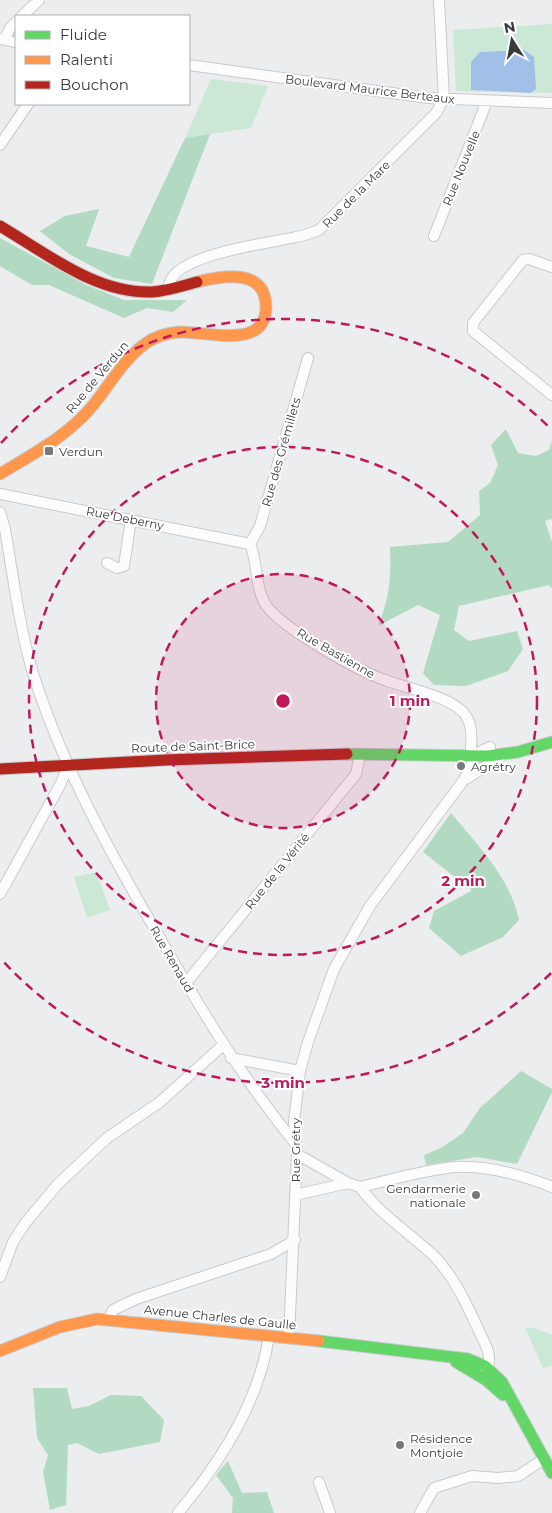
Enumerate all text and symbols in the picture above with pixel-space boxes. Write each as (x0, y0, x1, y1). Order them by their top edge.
legend (15, 15, 190, 105)
north arrow (487, 15, 537, 65)
text: N (502, 17, 517, 37)
text: Fluide (60, 25, 107, 44)
text: Ralenti (60, 50, 113, 69)
street label: Boulevard Maurice Berteaux (285, 71, 456, 107)
text: Bouchon (60, 75, 129, 94)
street label: Rue Nouvelle (439, 128, 483, 208)
street label: Rue de la Mare (319, 157, 393, 231)
street label: Rue de Verdun (62, 338, 132, 416)
street label: Rue des Grémillets (258, 395, 304, 508)
place label: Verdun (59, 444, 103, 459)
marker: Verdun (43, 445, 55, 457)
street label: Rue Deberny (85, 503, 166, 533)
street label: Rue Bastienne (294, 625, 378, 681)
text: 1 min (390, 691, 430, 710)
centre of rings (274, 692, 292, 710)
street label: Route de Saint-Brice (131, 736, 255, 756)
place label: Agrétry (471, 759, 516, 774)
marker: Agrétry (455, 760, 467, 772)
street label: Rue de la Vérité (242, 830, 312, 912)
text: 2 min (441, 871, 485, 890)
street label: Rue Renaud (147, 923, 197, 995)
text: 3 min (260, 1073, 305, 1092)
street label: Rue Grétry (288, 1117, 303, 1182)
place label: Gendarmerie nationale (386, 1181, 466, 1210)
marker: Gendarmerie nationale (470, 1189, 482, 1201)
street label: Avenue Charles de Gaulle (143, 1302, 297, 1332)
place label: Résidence Montjoie (410, 1431, 472, 1460)
marker: Résidence Montjoie (394, 1439, 406, 1451)

